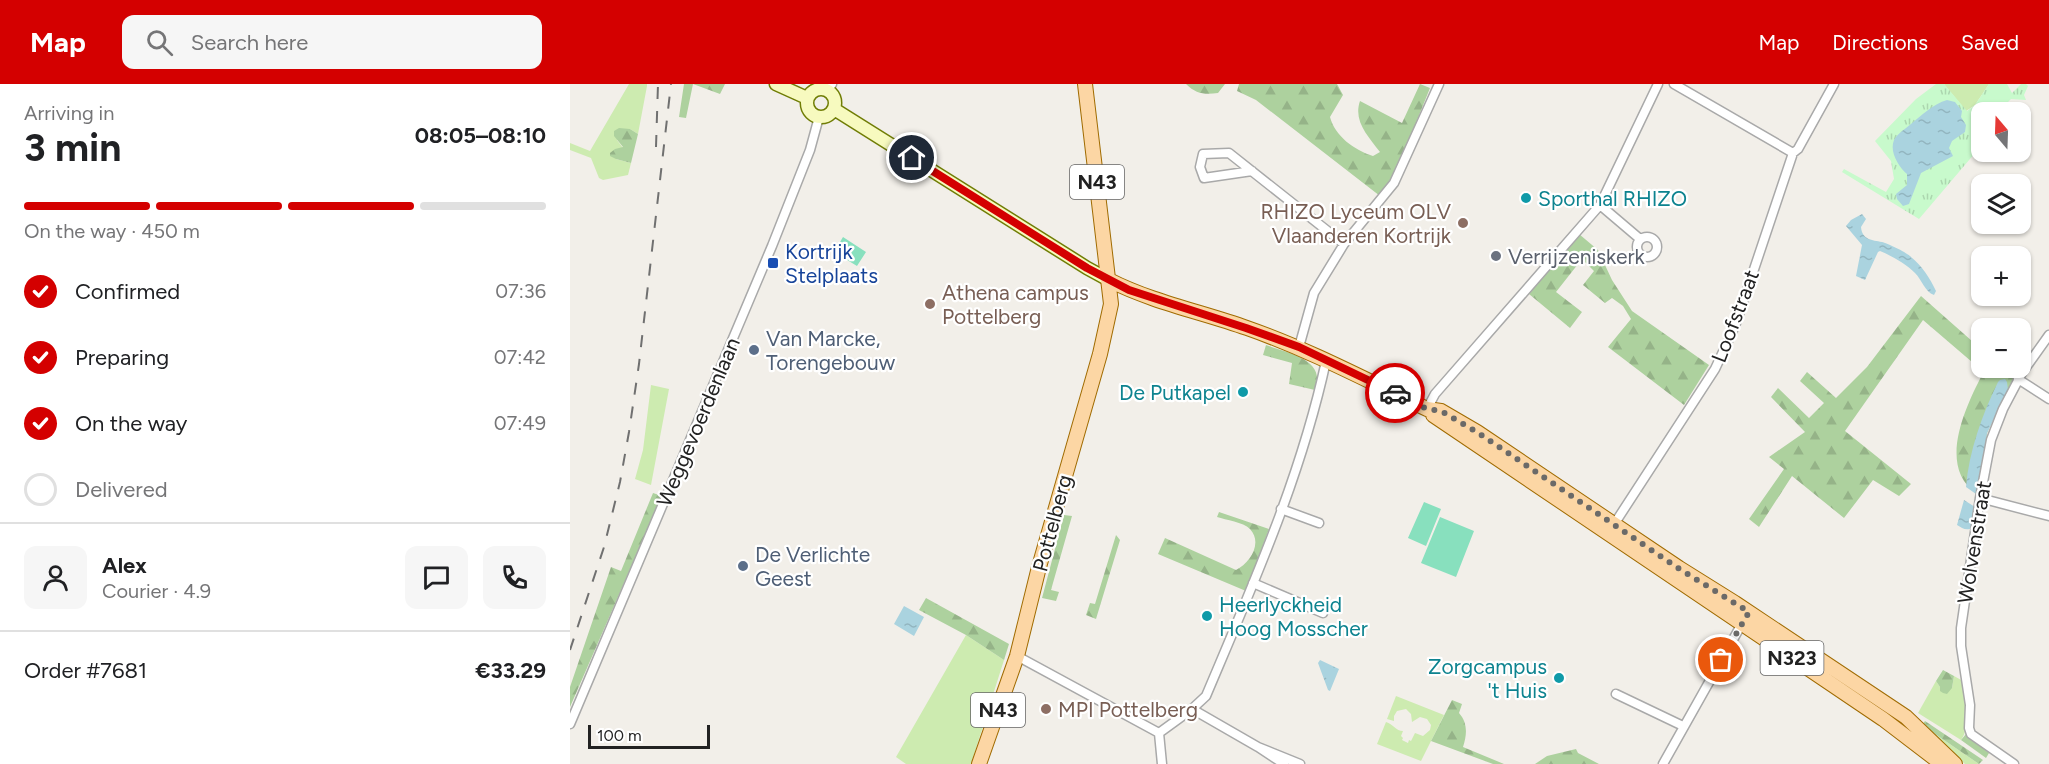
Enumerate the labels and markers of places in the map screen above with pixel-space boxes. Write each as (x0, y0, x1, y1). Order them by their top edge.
pin (886, 132, 937, 183)
place label: Sporthal RHIZO (1538, 186, 1687, 211)
marker: Sporthal RHIZO (1519, 191, 1533, 205)
place label: RHIZO Lyceum OLV Vlaanderen Kortrijk (1260, 199, 1452, 248)
marker: RHIZO Lyceum OLV Vlaanderen Kortrijk (1456, 216, 1470, 230)
place label: Kortrijk Stelplaats (785, 239, 878, 288)
place label: Verrijzeniskerk (1508, 244, 1646, 269)
marker: Verrijzeniskerk (1489, 249, 1503, 263)
marker: Kortrijk Stelplaats (766, 256, 780, 270)
place label: Athena campus Pottelberg (942, 280, 1089, 329)
marker: Athena campus Pottelberg (923, 297, 937, 311)
place label: Van Marcke, Torengebouw (766, 326, 896, 375)
marker: Van Marcke, Torengebouw (747, 343, 761, 357)
place label: De Putkapel (1119, 380, 1231, 405)
marker: De Putkapel (1236, 385, 1250, 399)
place label: De Verlichte Geest (755, 542, 870, 591)
marker: De Verlichte Geest (736, 559, 750, 573)
place label: Heerlyckheid Hoog Mosscher (1219, 592, 1368, 641)
marker: Heerlyckheid Hoog Mosscher (1200, 609, 1214, 623)
pin (1695, 634, 1746, 685)
place label: Zorgcampus 't Huis (1428, 654, 1547, 703)
marker: Zorgcampus 't Huis (1552, 671, 1566, 685)
place label: MPI Pottelberg (1058, 697, 1198, 722)
marker: MPI Pottelberg (1039, 702, 1053, 716)

